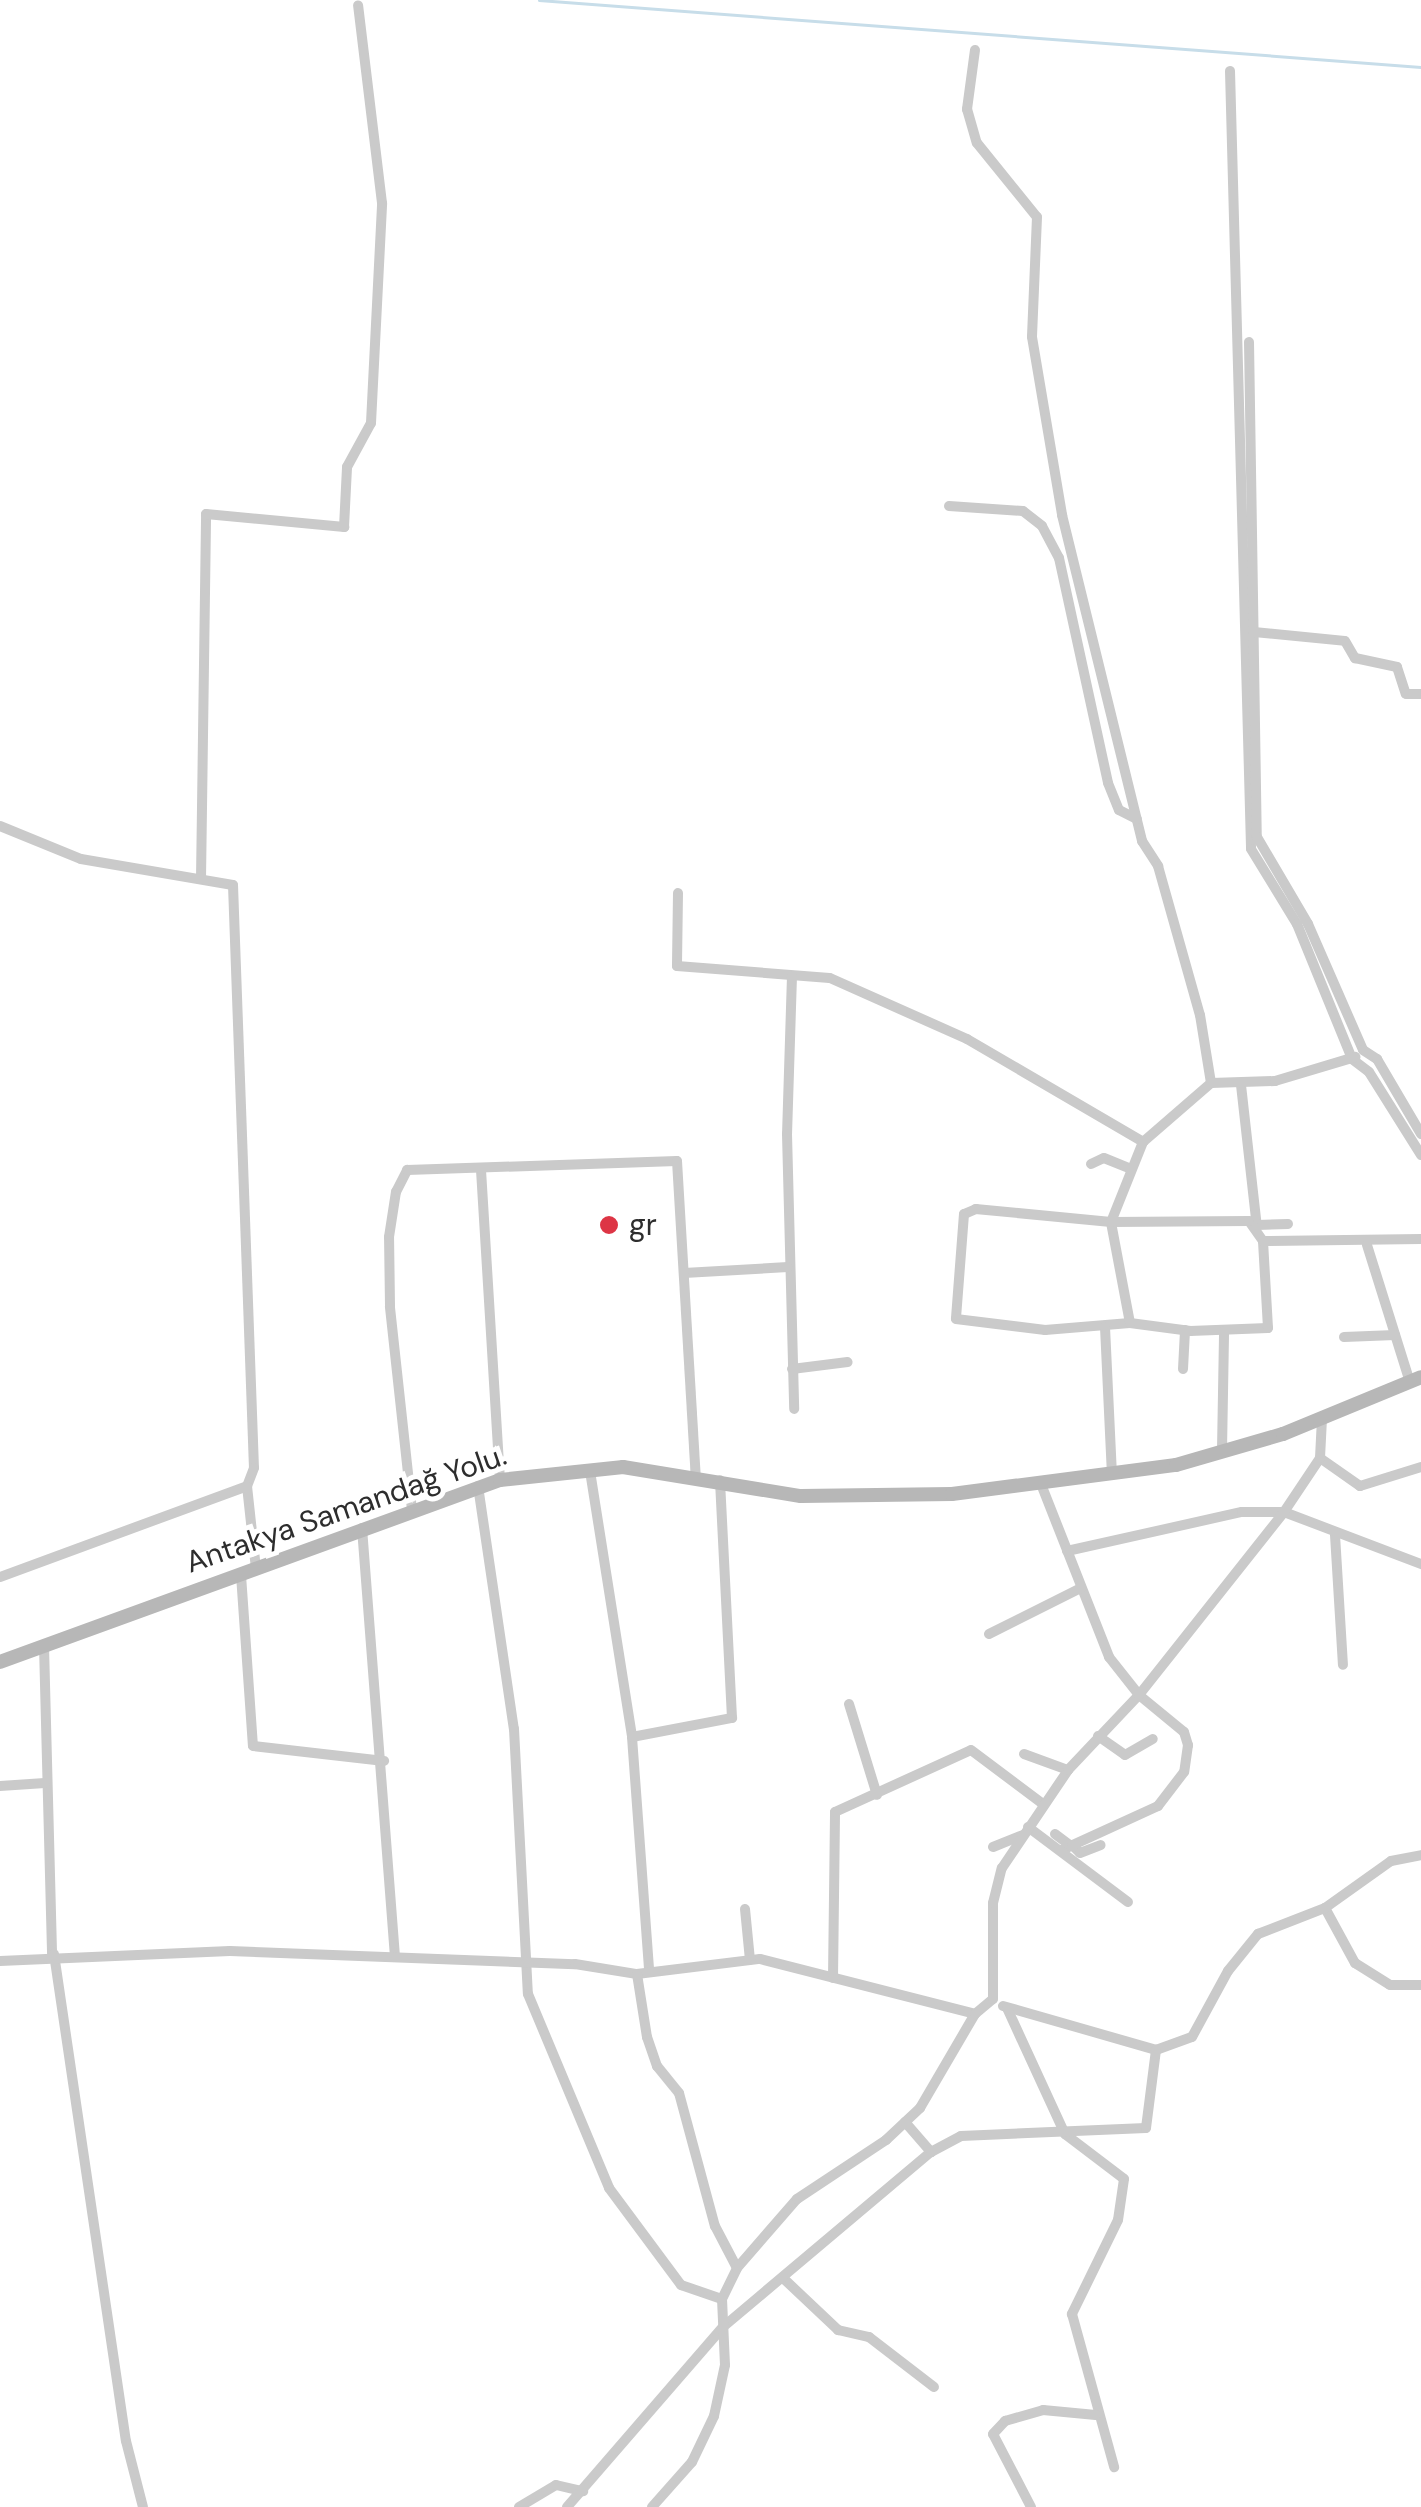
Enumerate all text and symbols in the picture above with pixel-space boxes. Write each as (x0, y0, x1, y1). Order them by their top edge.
place label: gr (629, 1207, 657, 1243)
marker: gr (598, 1214, 620, 1236)
street label: Antakya Samandağ Yolu. (181, 1437, 511, 1581)

